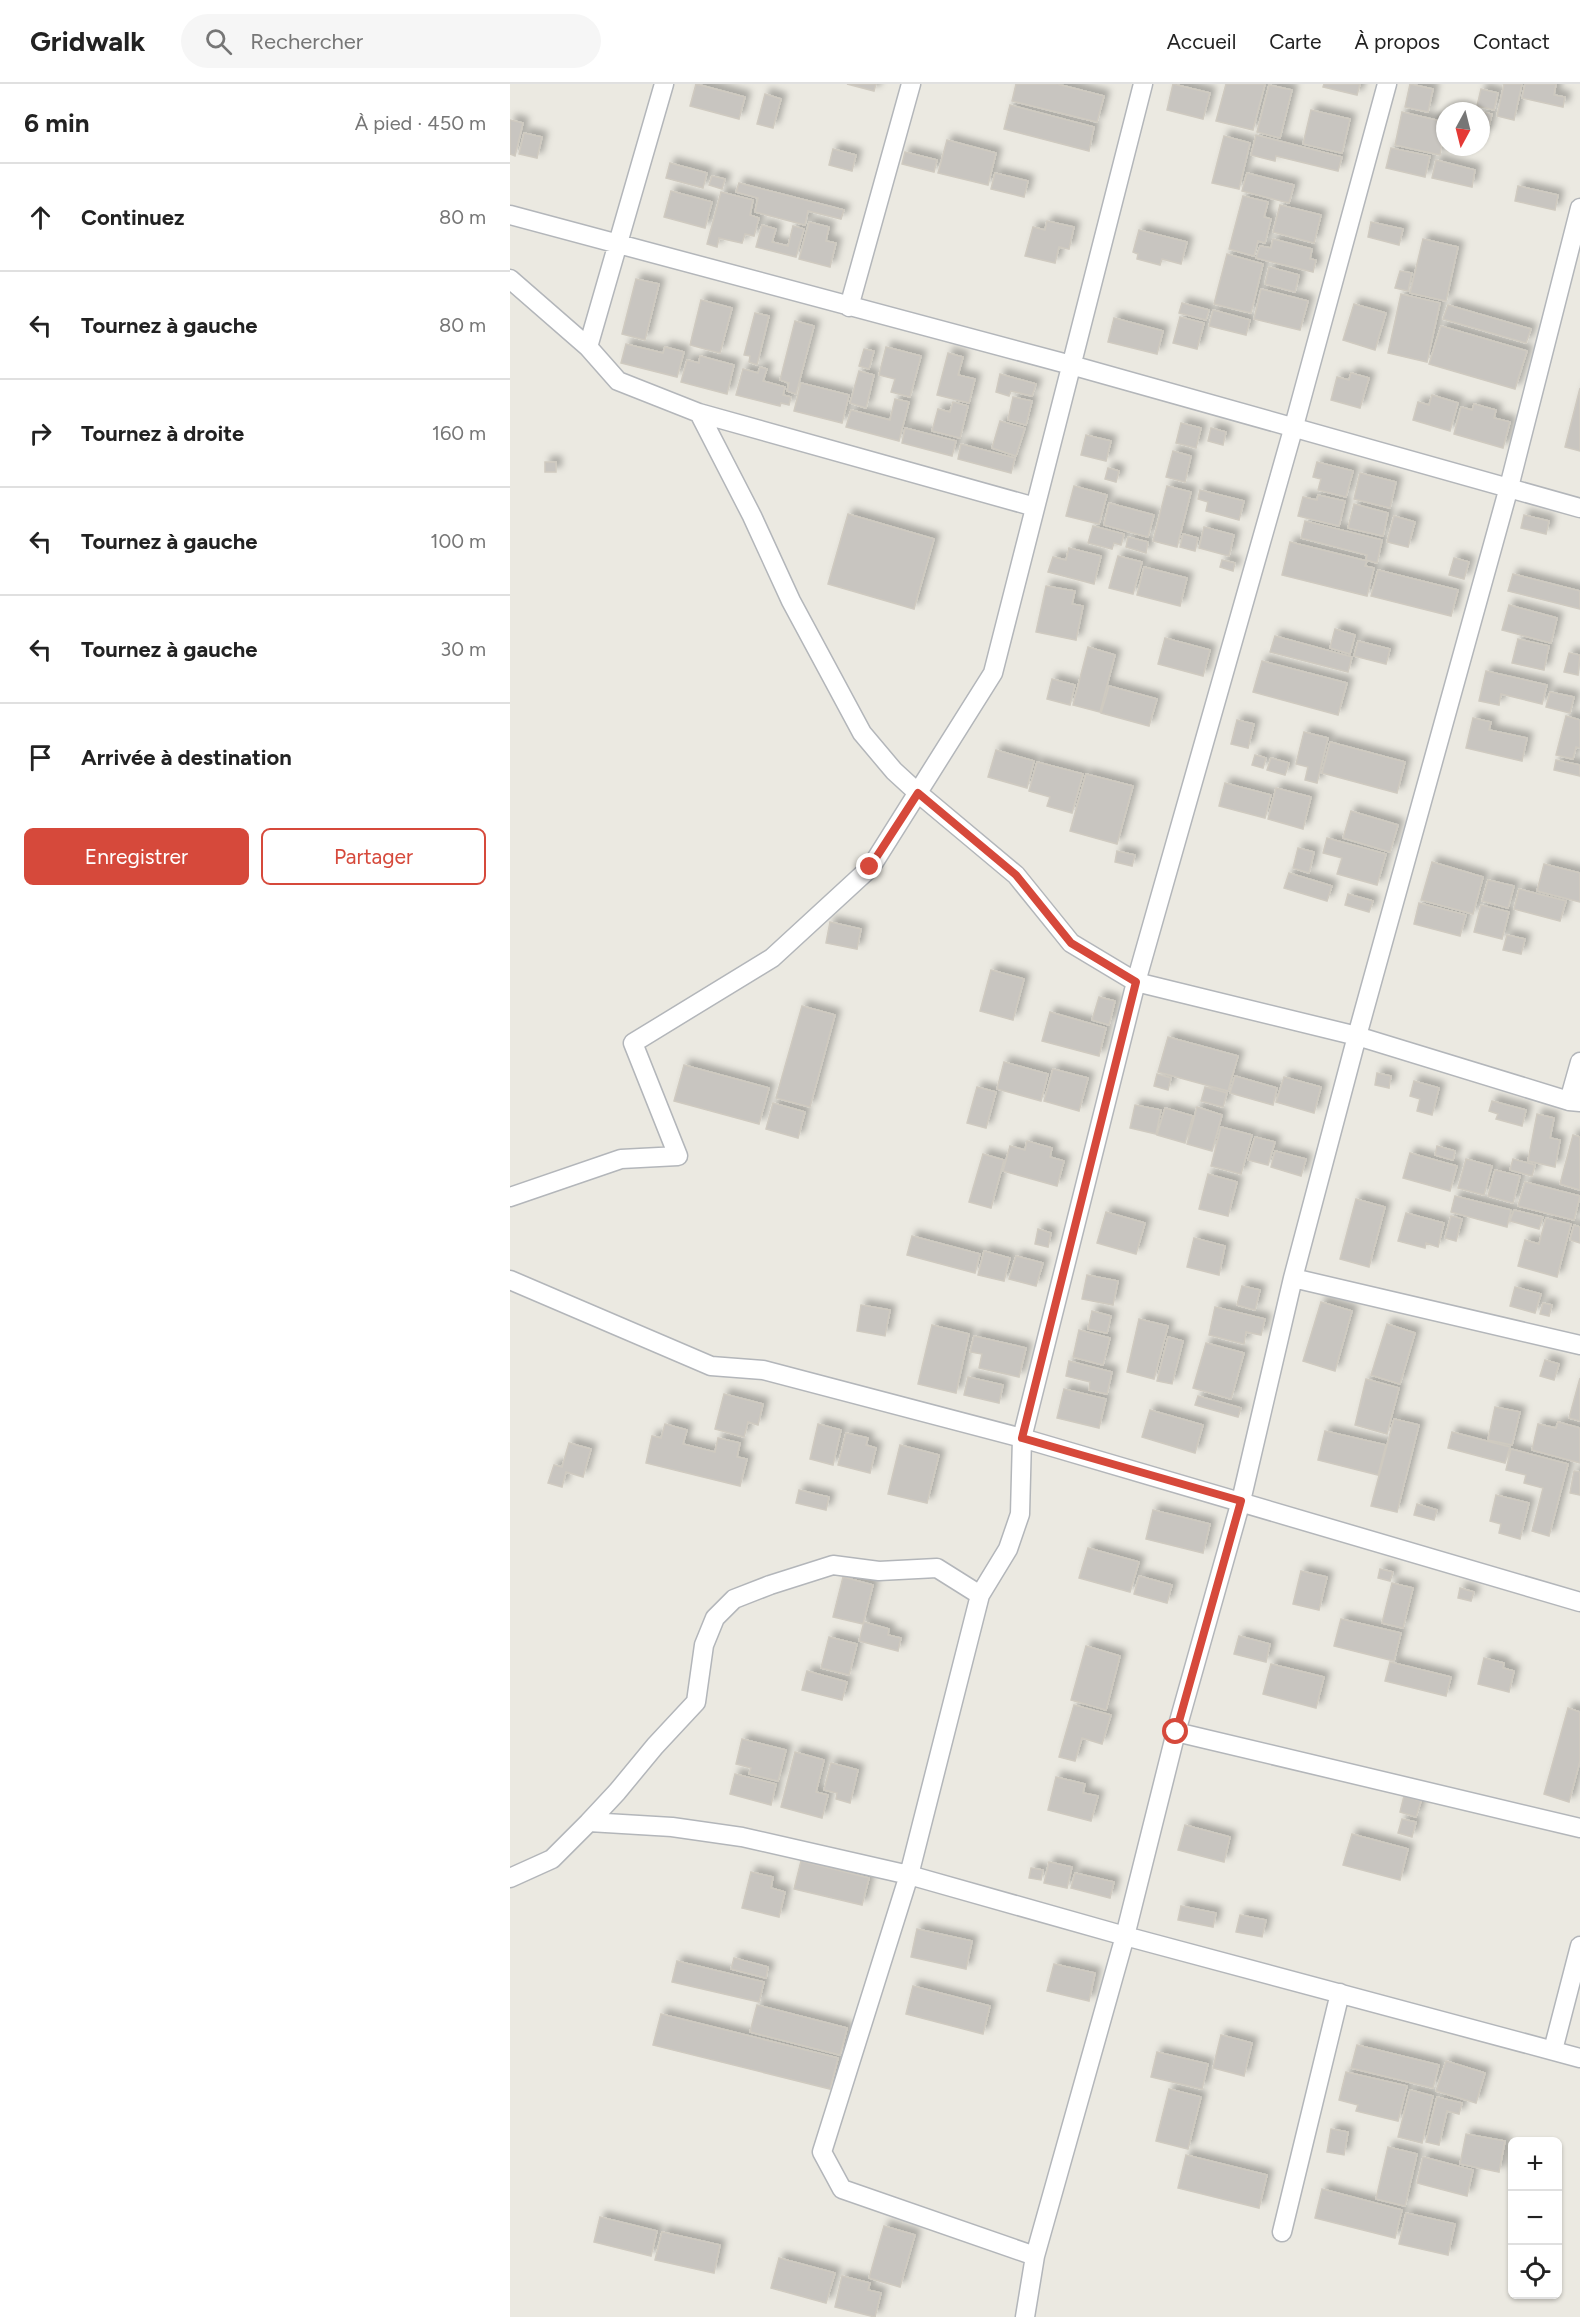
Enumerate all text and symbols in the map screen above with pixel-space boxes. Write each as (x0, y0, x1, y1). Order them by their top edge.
search box (181, 14, 601, 68)
text: Gridwalk (30, 24, 145, 58)
icon: search (202, 25, 235, 58)
text: Rechercher (250, 28, 363, 55)
text: Accueil (1167, 29, 1236, 54)
text: Carte (1269, 29, 1322, 54)
text: À propos (1355, 29, 1440, 54)
text: Contact (1473, 29, 1550, 54)
north arrow (1436, 102, 1490, 156)
text: 6 min (24, 107, 90, 139)
text: À pied · 450 m (355, 111, 486, 135)
icon: ahead (24, 201, 57, 234)
text: Continuez (81, 204, 185, 231)
text: 80 m (439, 205, 486, 229)
icon: left (24, 309, 57, 342)
text: Tournez à gauche (81, 312, 257, 339)
text: 80 m (439, 313, 486, 337)
icon: right (24, 417, 57, 450)
text: Tournez à droite (81, 420, 244, 447)
text: 160 m (432, 421, 486, 445)
icon: left (24, 525, 57, 558)
text: Tournez à gauche (81, 528, 257, 555)
text: 100 m (430, 529, 486, 553)
icon: left (24, 633, 57, 666)
text: Tournez à gauche (81, 636, 257, 663)
text: 30 m (440, 637, 486, 661)
icon: arrive (24, 741, 57, 774)
text: Arrivée à destination (81, 744, 292, 771)
button: Enregistrer (24, 828, 249, 885)
button: Partager (261, 828, 486, 885)
route end (856, 853, 882, 879)
route start (1162, 1718, 1188, 1744)
map controls (1508, 2137, 1562, 2299)
button: + (1508, 2137, 1562, 2191)
button: − (1508, 2191, 1562, 2245)
button: locate (1508, 2245, 1562, 2299)

